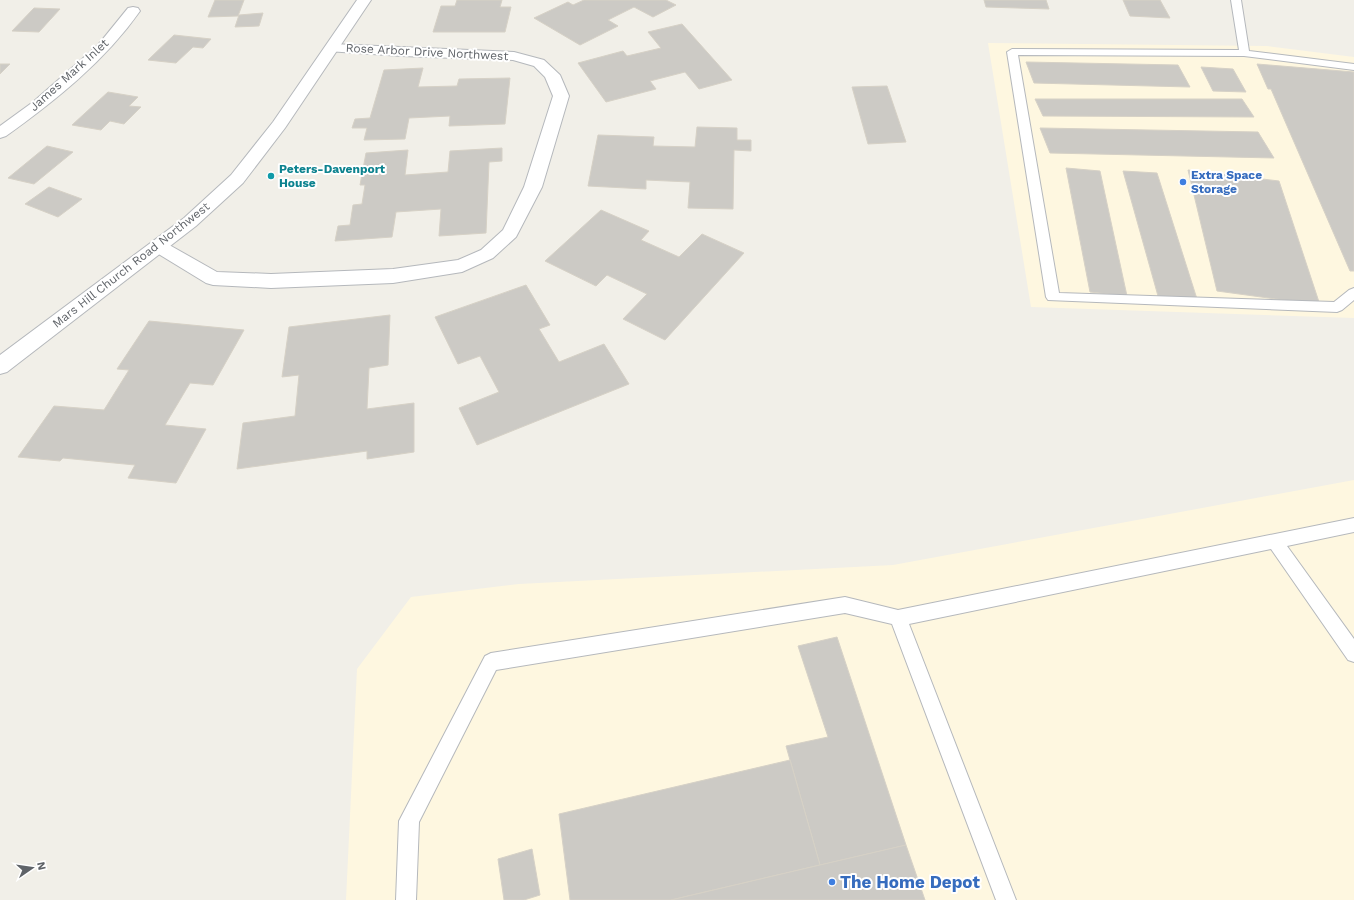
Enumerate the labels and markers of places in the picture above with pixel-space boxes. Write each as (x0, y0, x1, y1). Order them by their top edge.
place label: Peters-Davenport House (279, 162, 386, 190)
place label: Extra Space Storage (1191, 168, 1262, 196)
marker: Peters-Davenport House (266, 171, 276, 181)
marker: Extra Space Storage (1178, 177, 1188, 187)
place label: The Home Depot (840, 872, 980, 892)
marker: The Home Depot (827, 877, 837, 887)

